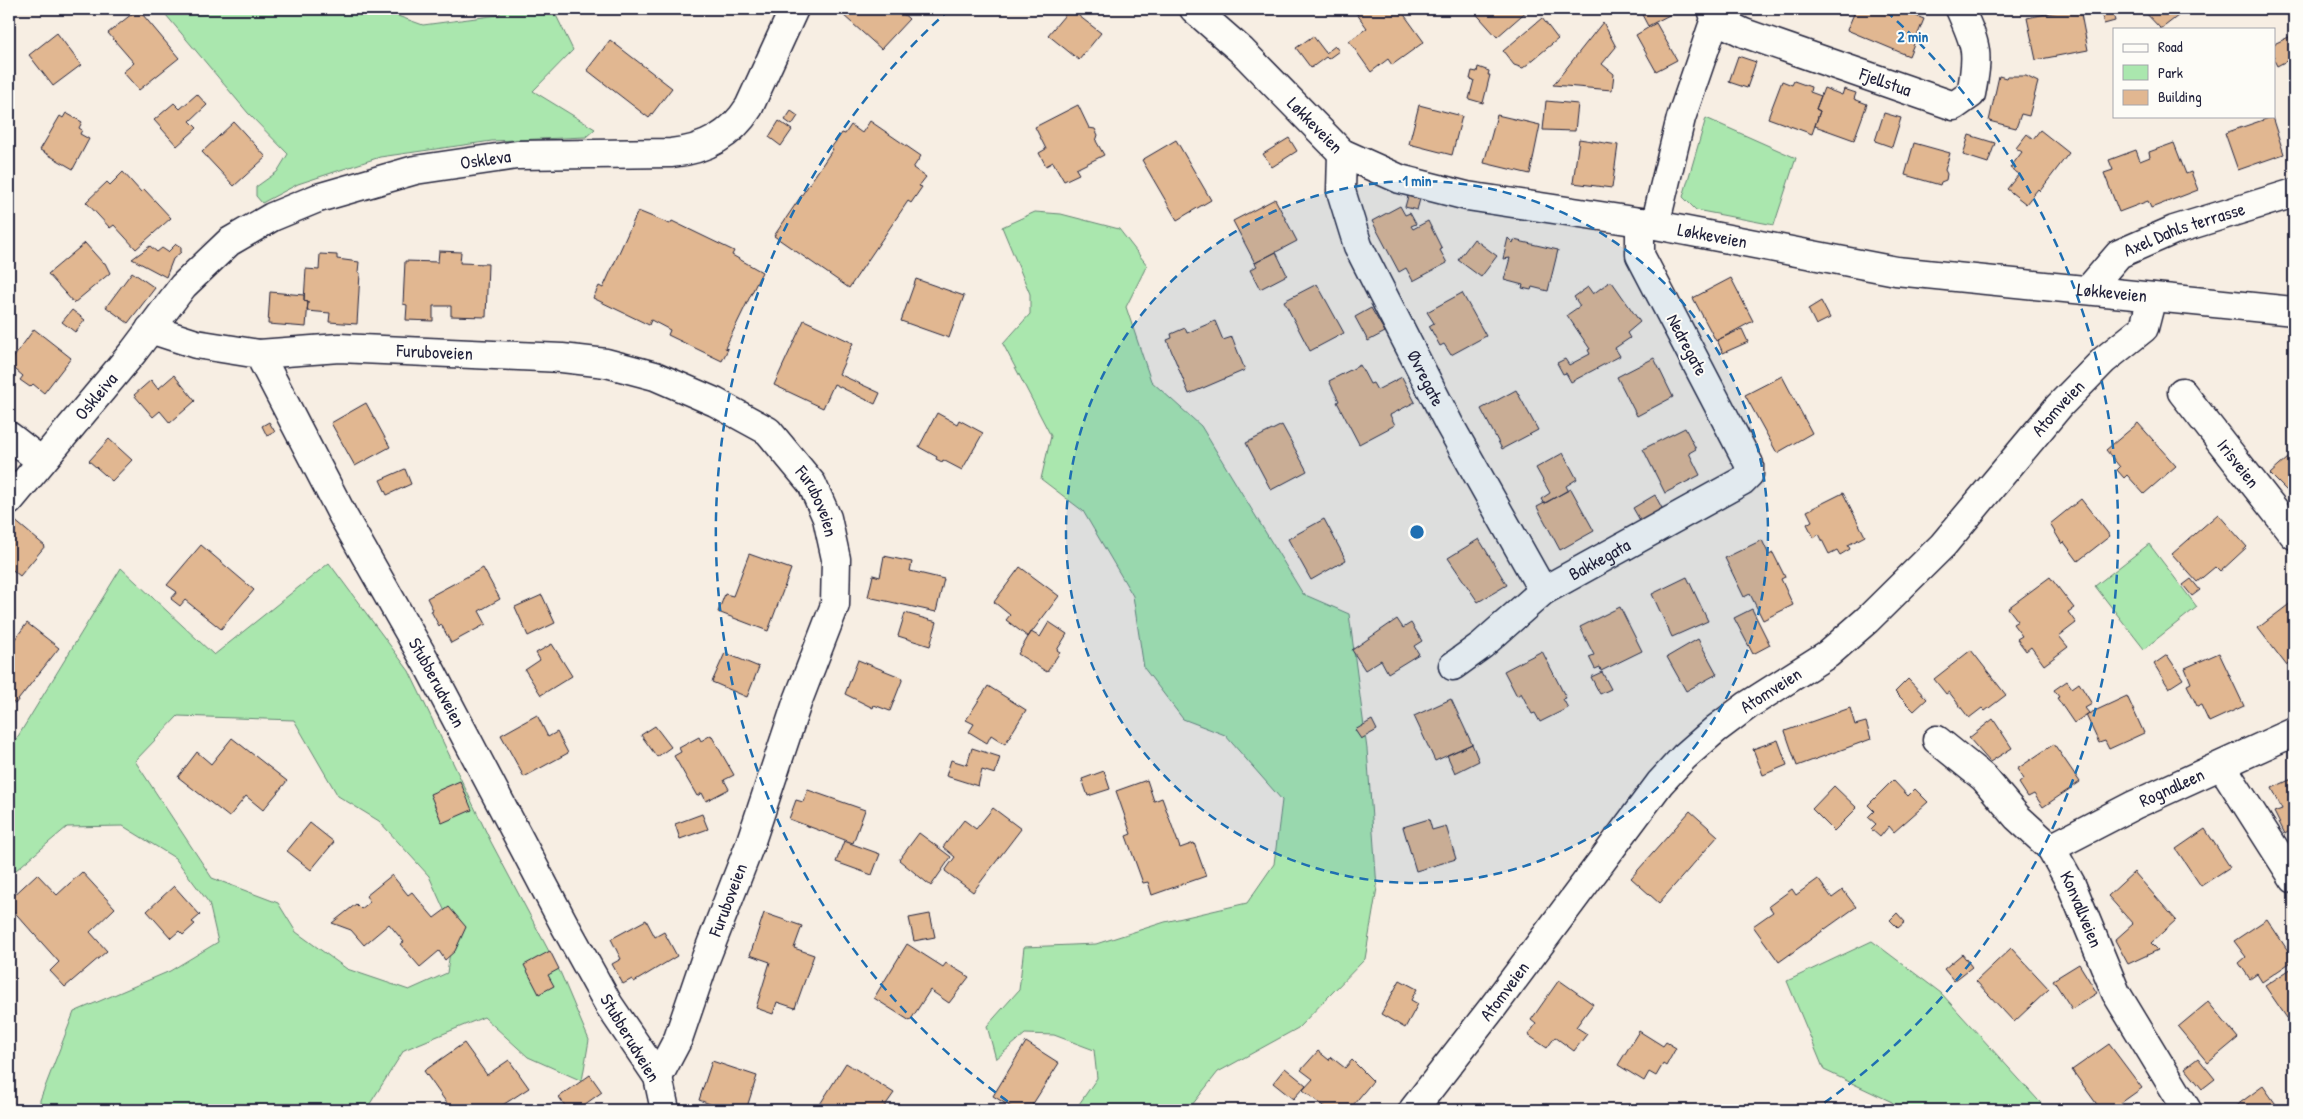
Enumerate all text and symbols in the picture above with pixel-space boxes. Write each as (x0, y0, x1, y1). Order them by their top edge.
text: 2 min (1898, 26, 1929, 47)
legend (2113, 28, 2276, 118)
text: Road (2158, 36, 2183, 57)
street label: Fjellstua (1855, 61, 1915, 102)
text: Park (2158, 62, 2183, 83)
text: Building (2158, 86, 2202, 107)
street label: Løkkeveien (1282, 91, 1349, 159)
street label: Oskleva (459, 143, 512, 175)
text: 1 min (1402, 170, 1432, 191)
street label: Axel Dahls terrasse (2119, 196, 2248, 263)
street label: Løkkeveien (1676, 217, 1749, 254)
street label: Løkkeveien (2076, 276, 2148, 308)
street label: Nedregate (1661, 310, 1714, 380)
street label: Furuboveien (395, 338, 473, 366)
street label: Øvregate (1401, 346, 1451, 410)
street label: Oskleiva (69, 367, 123, 425)
street label: Atomveien (2026, 374, 2090, 442)
street label: Irisveien (2211, 434, 2266, 493)
street label: Furuboveien (789, 459, 844, 539)
centre of rings (1408, 523, 1426, 541)
street label: Bakkegata (1564, 532, 1635, 586)
street label: Stubberudveien (403, 633, 472, 732)
street label: Atomveien (1735, 661, 1806, 719)
street label: Rognalleen (2135, 762, 2208, 813)
street label: Furuboveien (702, 860, 753, 941)
street label: Konvallveien (2054, 866, 2109, 951)
street label: Atomveien (1474, 956, 1535, 1026)
street label: Stubberudveien (594, 989, 667, 1086)

